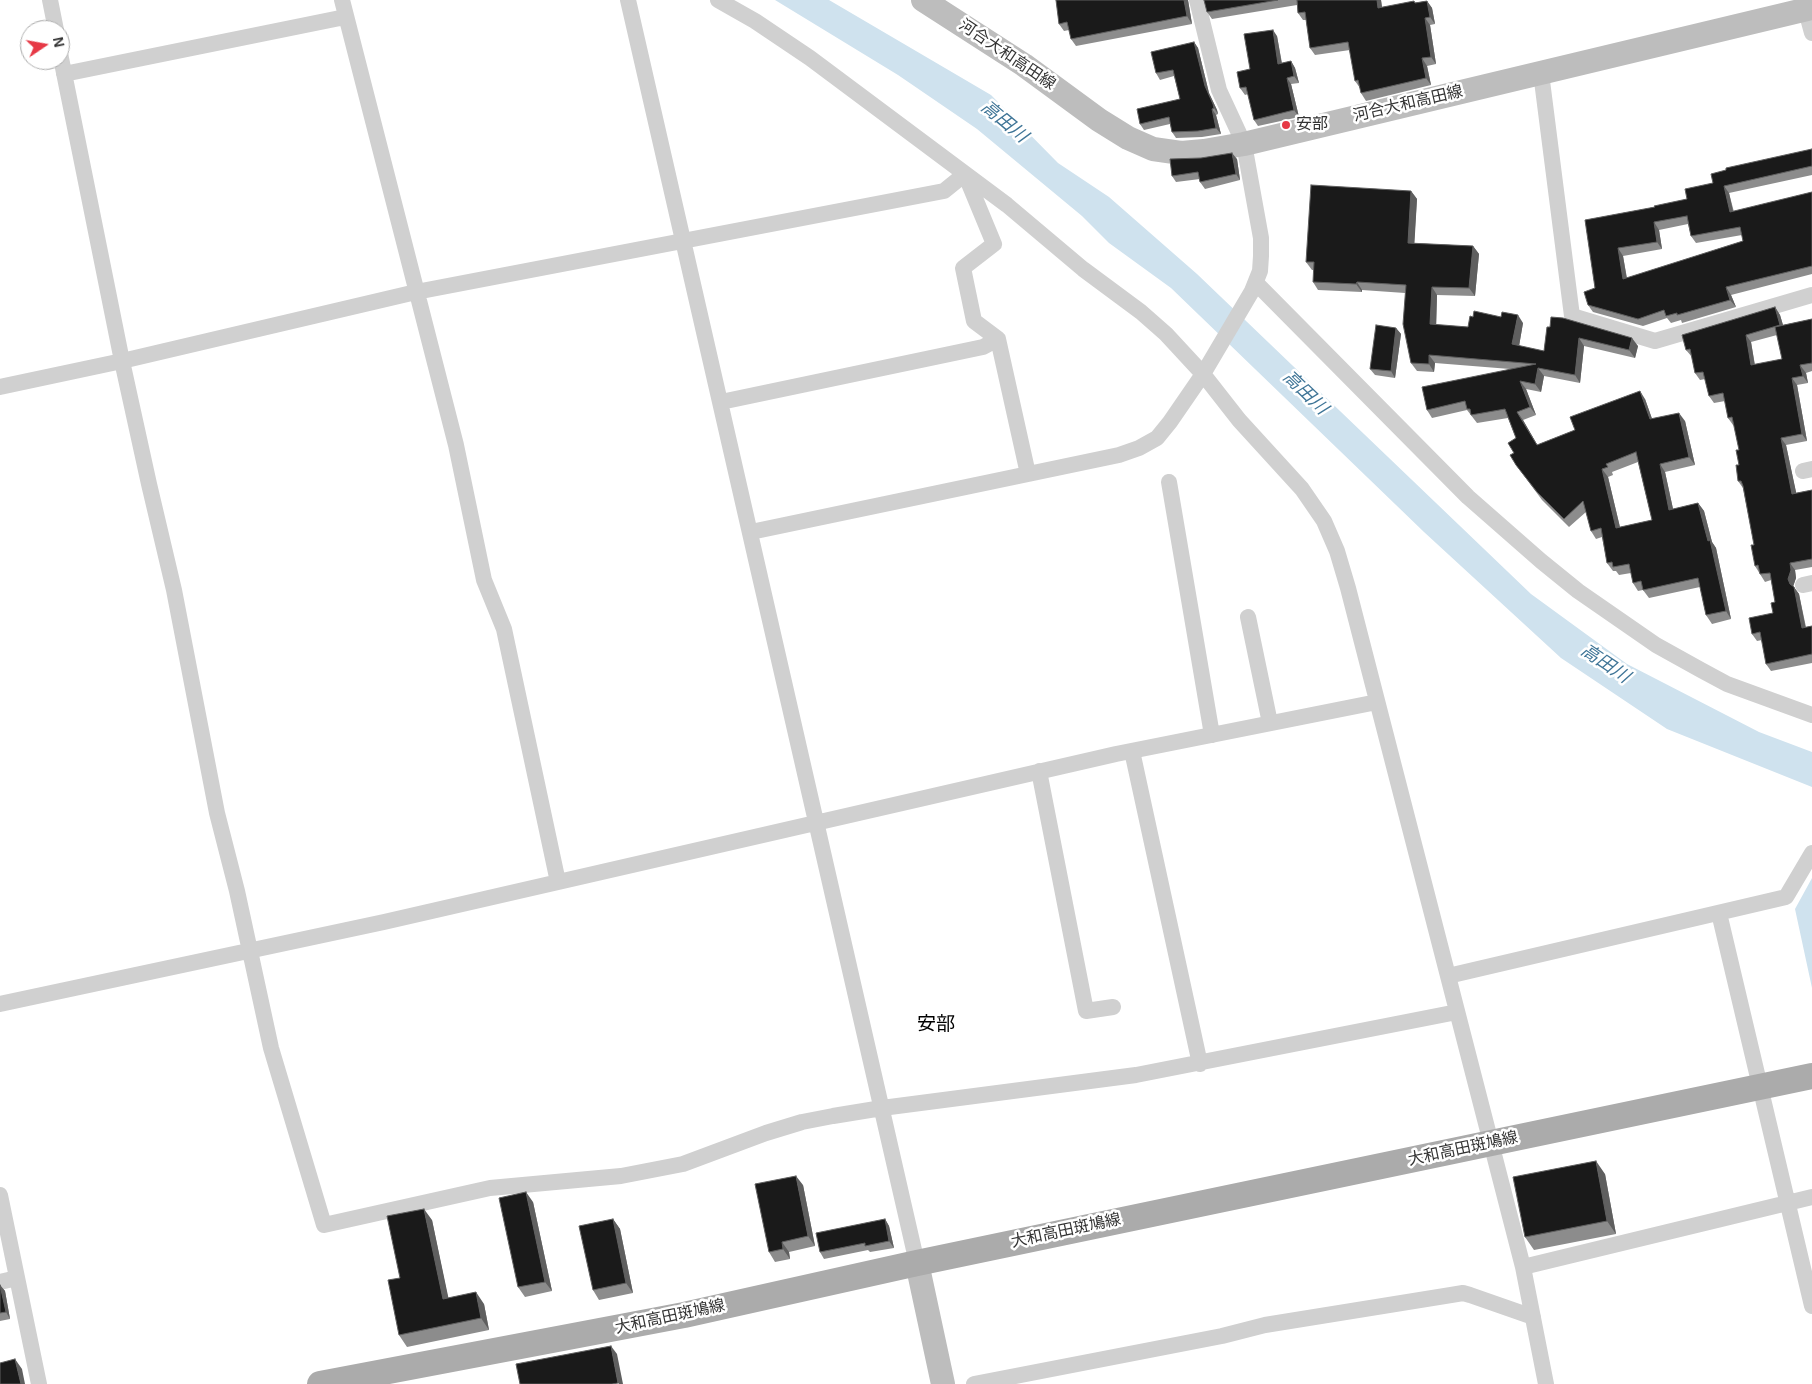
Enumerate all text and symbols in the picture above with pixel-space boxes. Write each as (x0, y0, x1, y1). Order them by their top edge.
street label: 河合大和高田線 (955, 16, 1059, 94)
north arrow (20, 20, 70, 70)
text: N (50, 35, 68, 49)
street label: 河合大和高田線 (1351, 82, 1465, 126)
water label: 高田川 (976, 96, 1032, 148)
place label: 安部 (1296, 115, 1328, 135)
marker: 安部 (1280, 119, 1292, 131)
water label: 高田川 (1278, 366, 1332, 420)
water label: 高田川 (1577, 640, 1633, 688)
district label: 安部 (917, 1014, 955, 1036)
street label: 大和高田斑鳩線 (1406, 1128, 1520, 1170)
street label: 大和高田斑鳩線 (1009, 1210, 1123, 1252)
street label: 大和高田斑鳩線 (613, 1296, 727, 1338)

